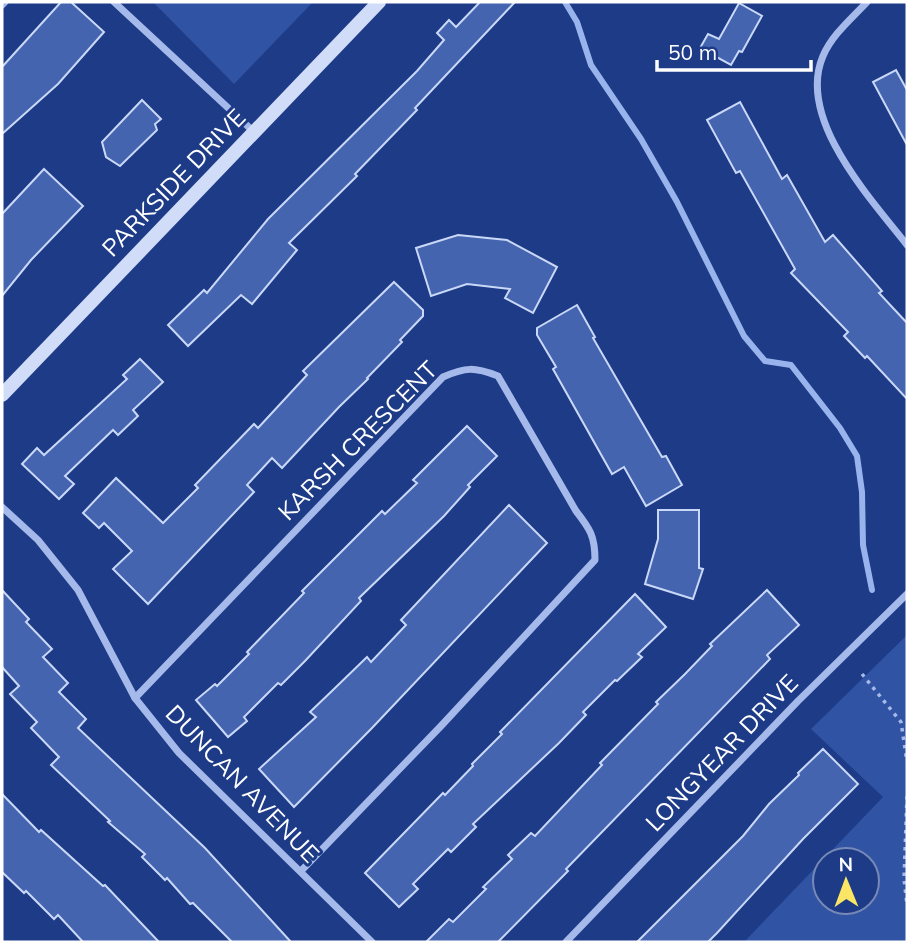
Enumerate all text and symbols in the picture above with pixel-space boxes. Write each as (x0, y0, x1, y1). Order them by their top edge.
scale bar (657, 28, 811, 72)
text: 50 m (668, 39, 717, 65)
street label: PARKSIDE DRIVE (95, 102, 251, 262)
street label: KARSH CRESCENT (271, 354, 444, 526)
street label: LONGYEAR DRIVE (639, 668, 804, 837)
street label: DUNCAN AVENUE (160, 698, 326, 869)
north arrow (811, 846, 881, 916)
text: N (838, 852, 853, 876)

